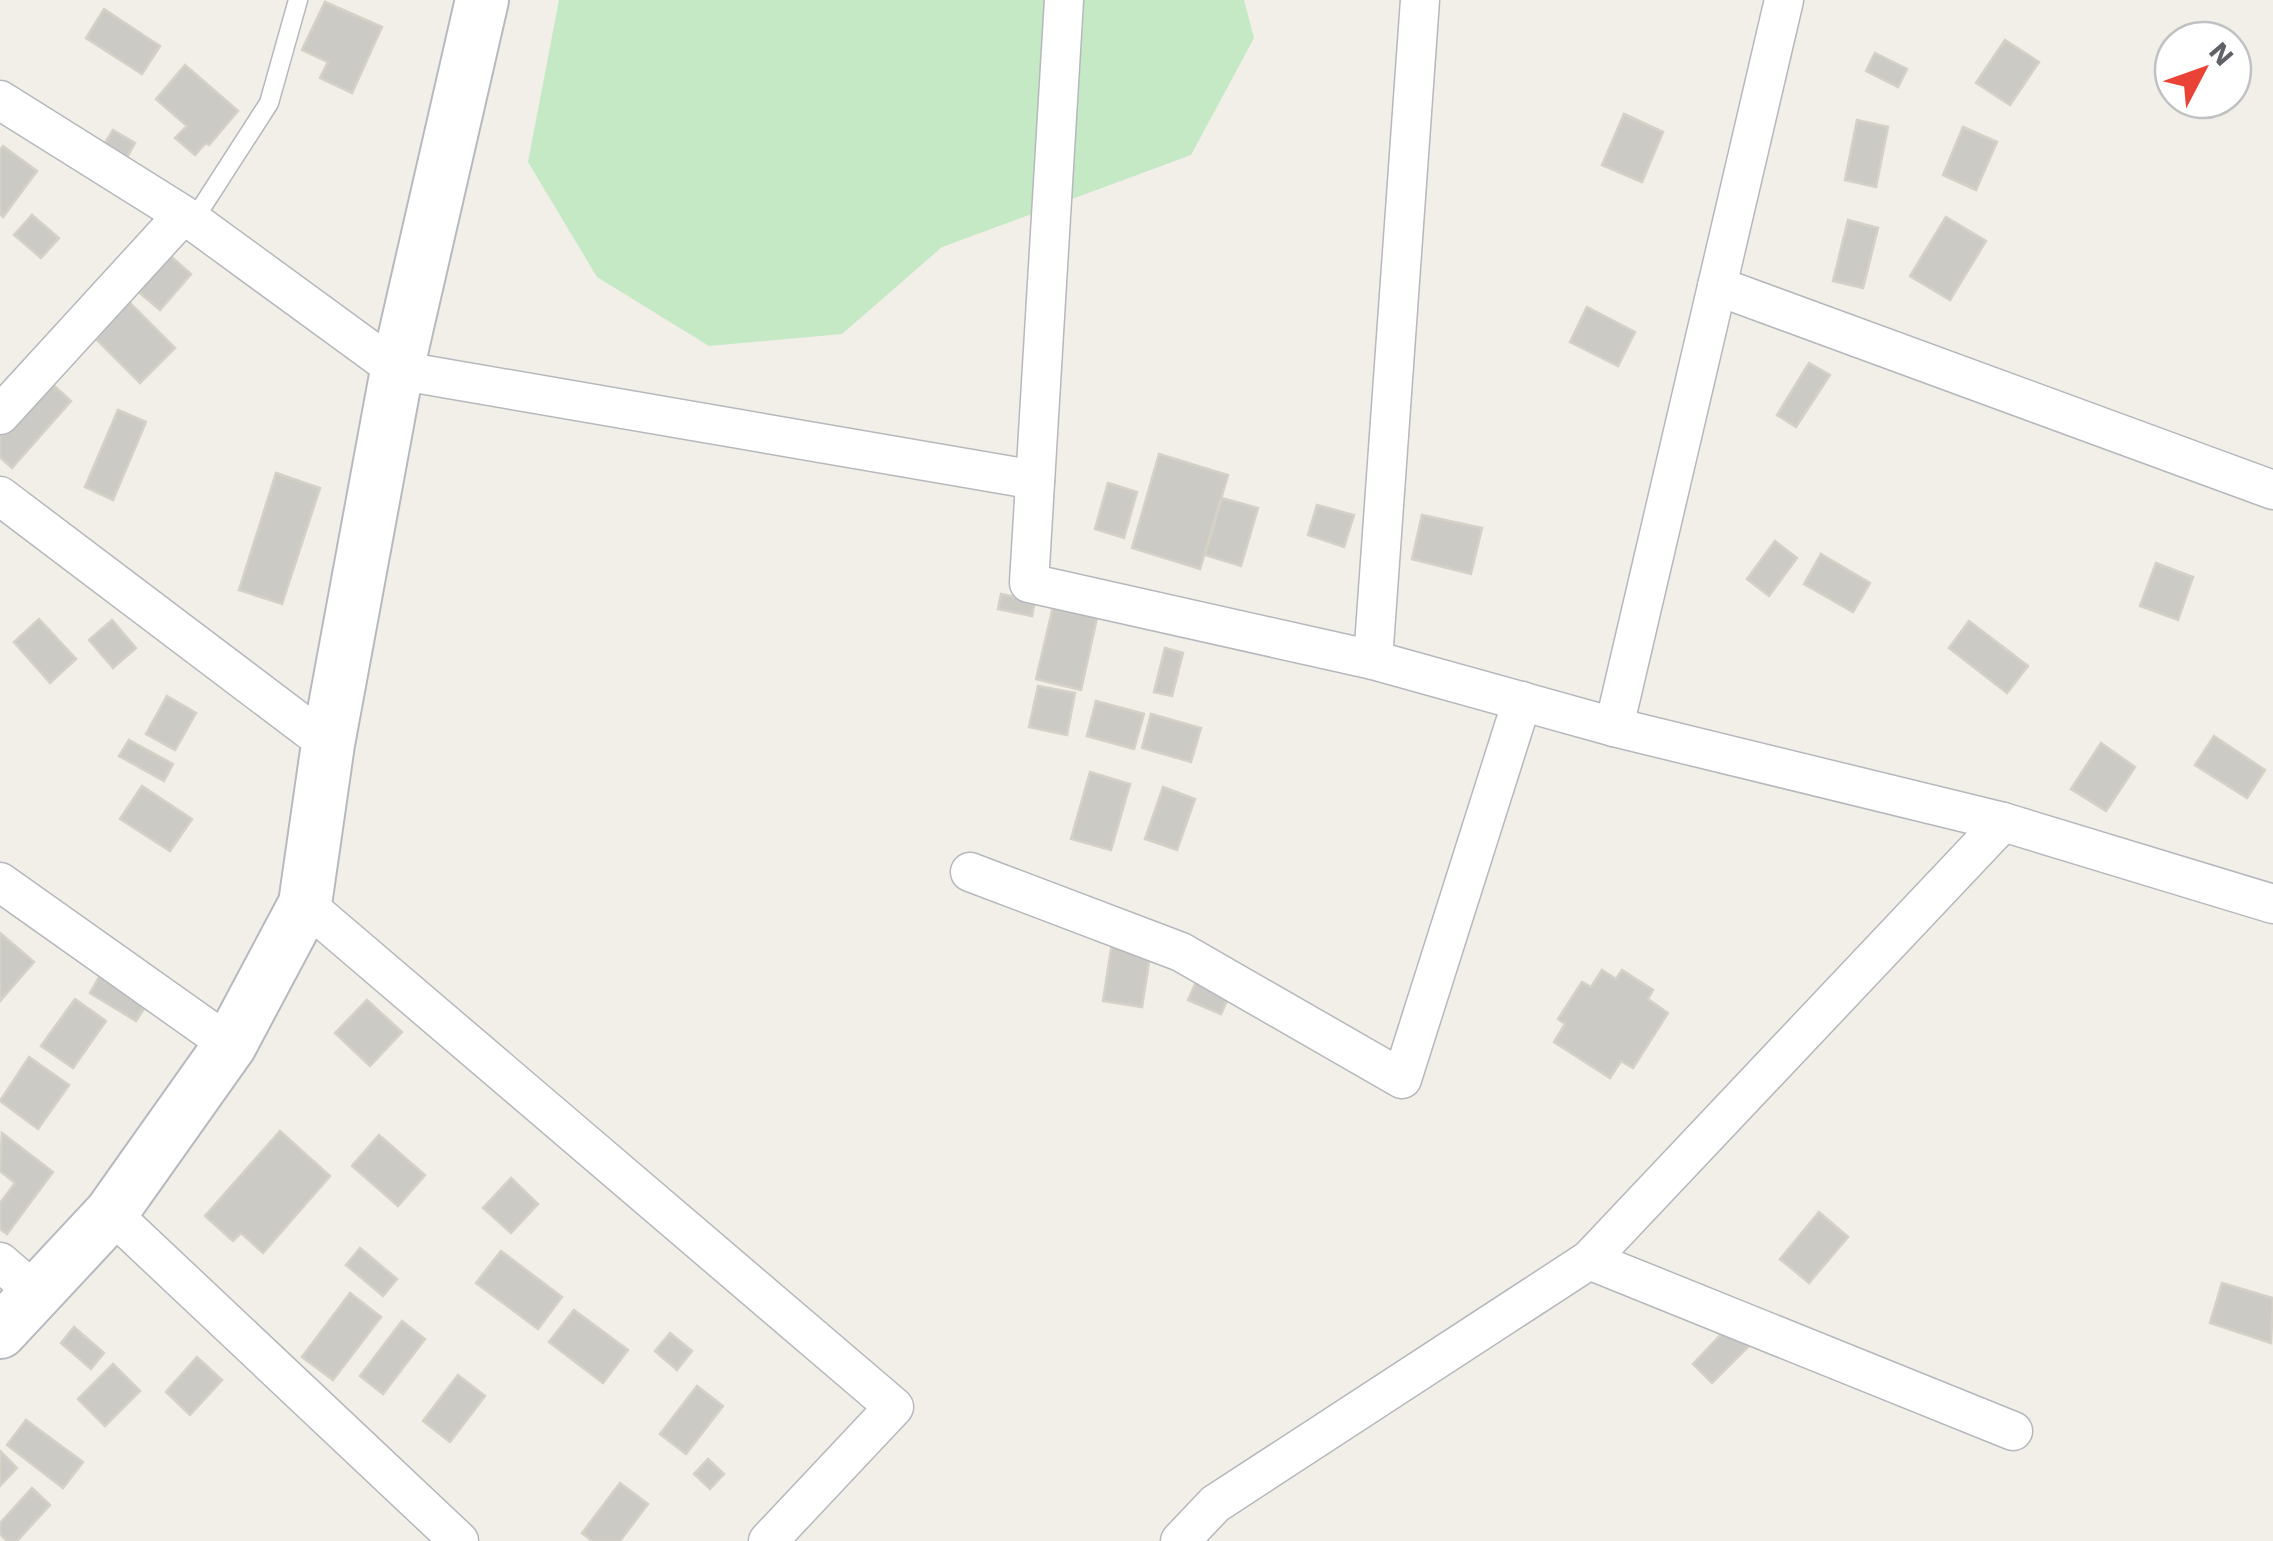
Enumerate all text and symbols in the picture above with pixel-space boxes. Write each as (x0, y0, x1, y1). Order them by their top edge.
north arrow (2153, 20, 2253, 120)
text: N (2202, 35, 2241, 73)

